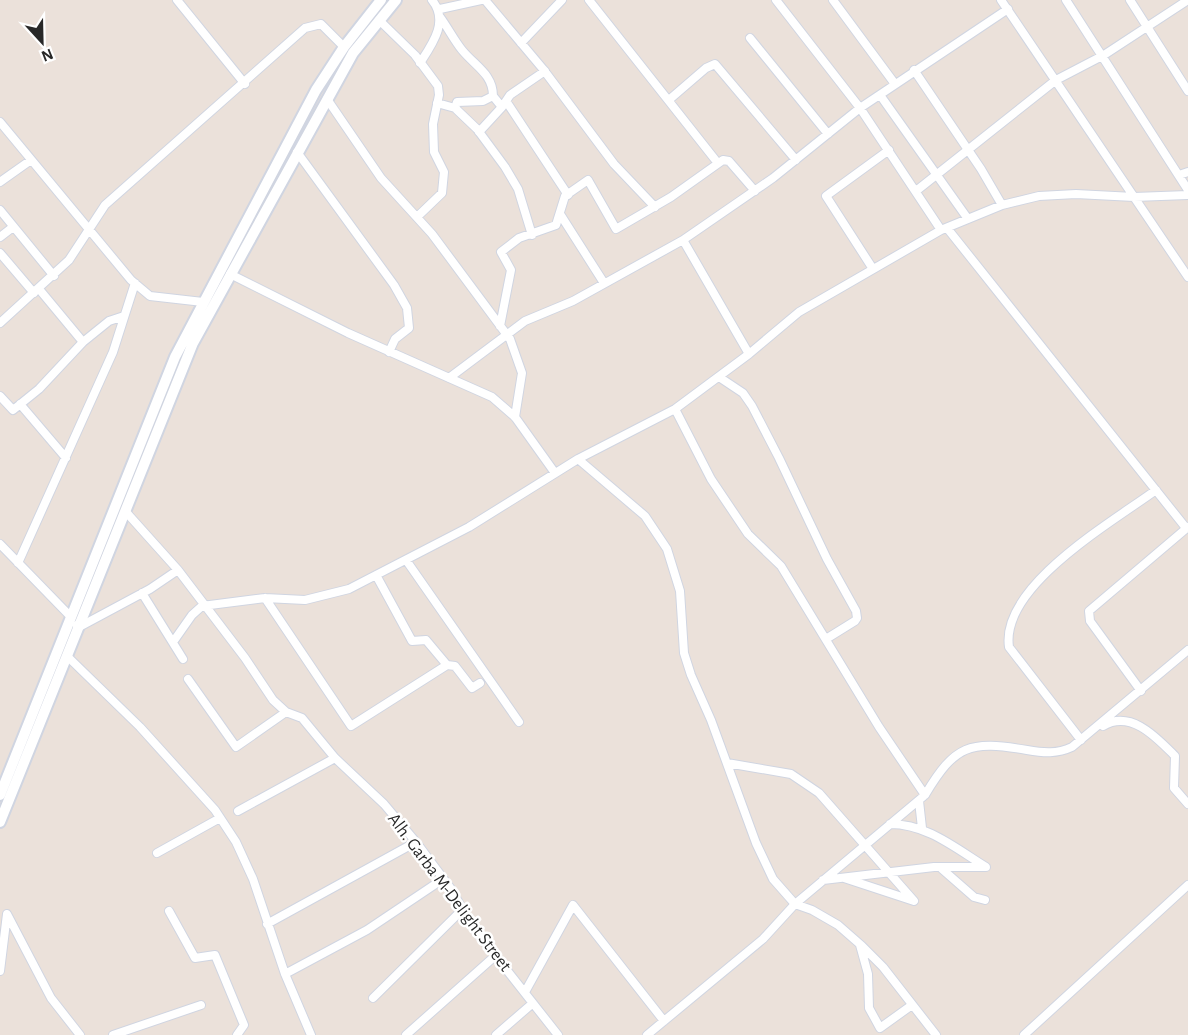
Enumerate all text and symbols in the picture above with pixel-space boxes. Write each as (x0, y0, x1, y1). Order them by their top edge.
north arrow (12, 12, 72, 72)
text: N (39, 45, 55, 64)
street label: Alh. Garba M-Delight Street (384, 810, 515, 975)

